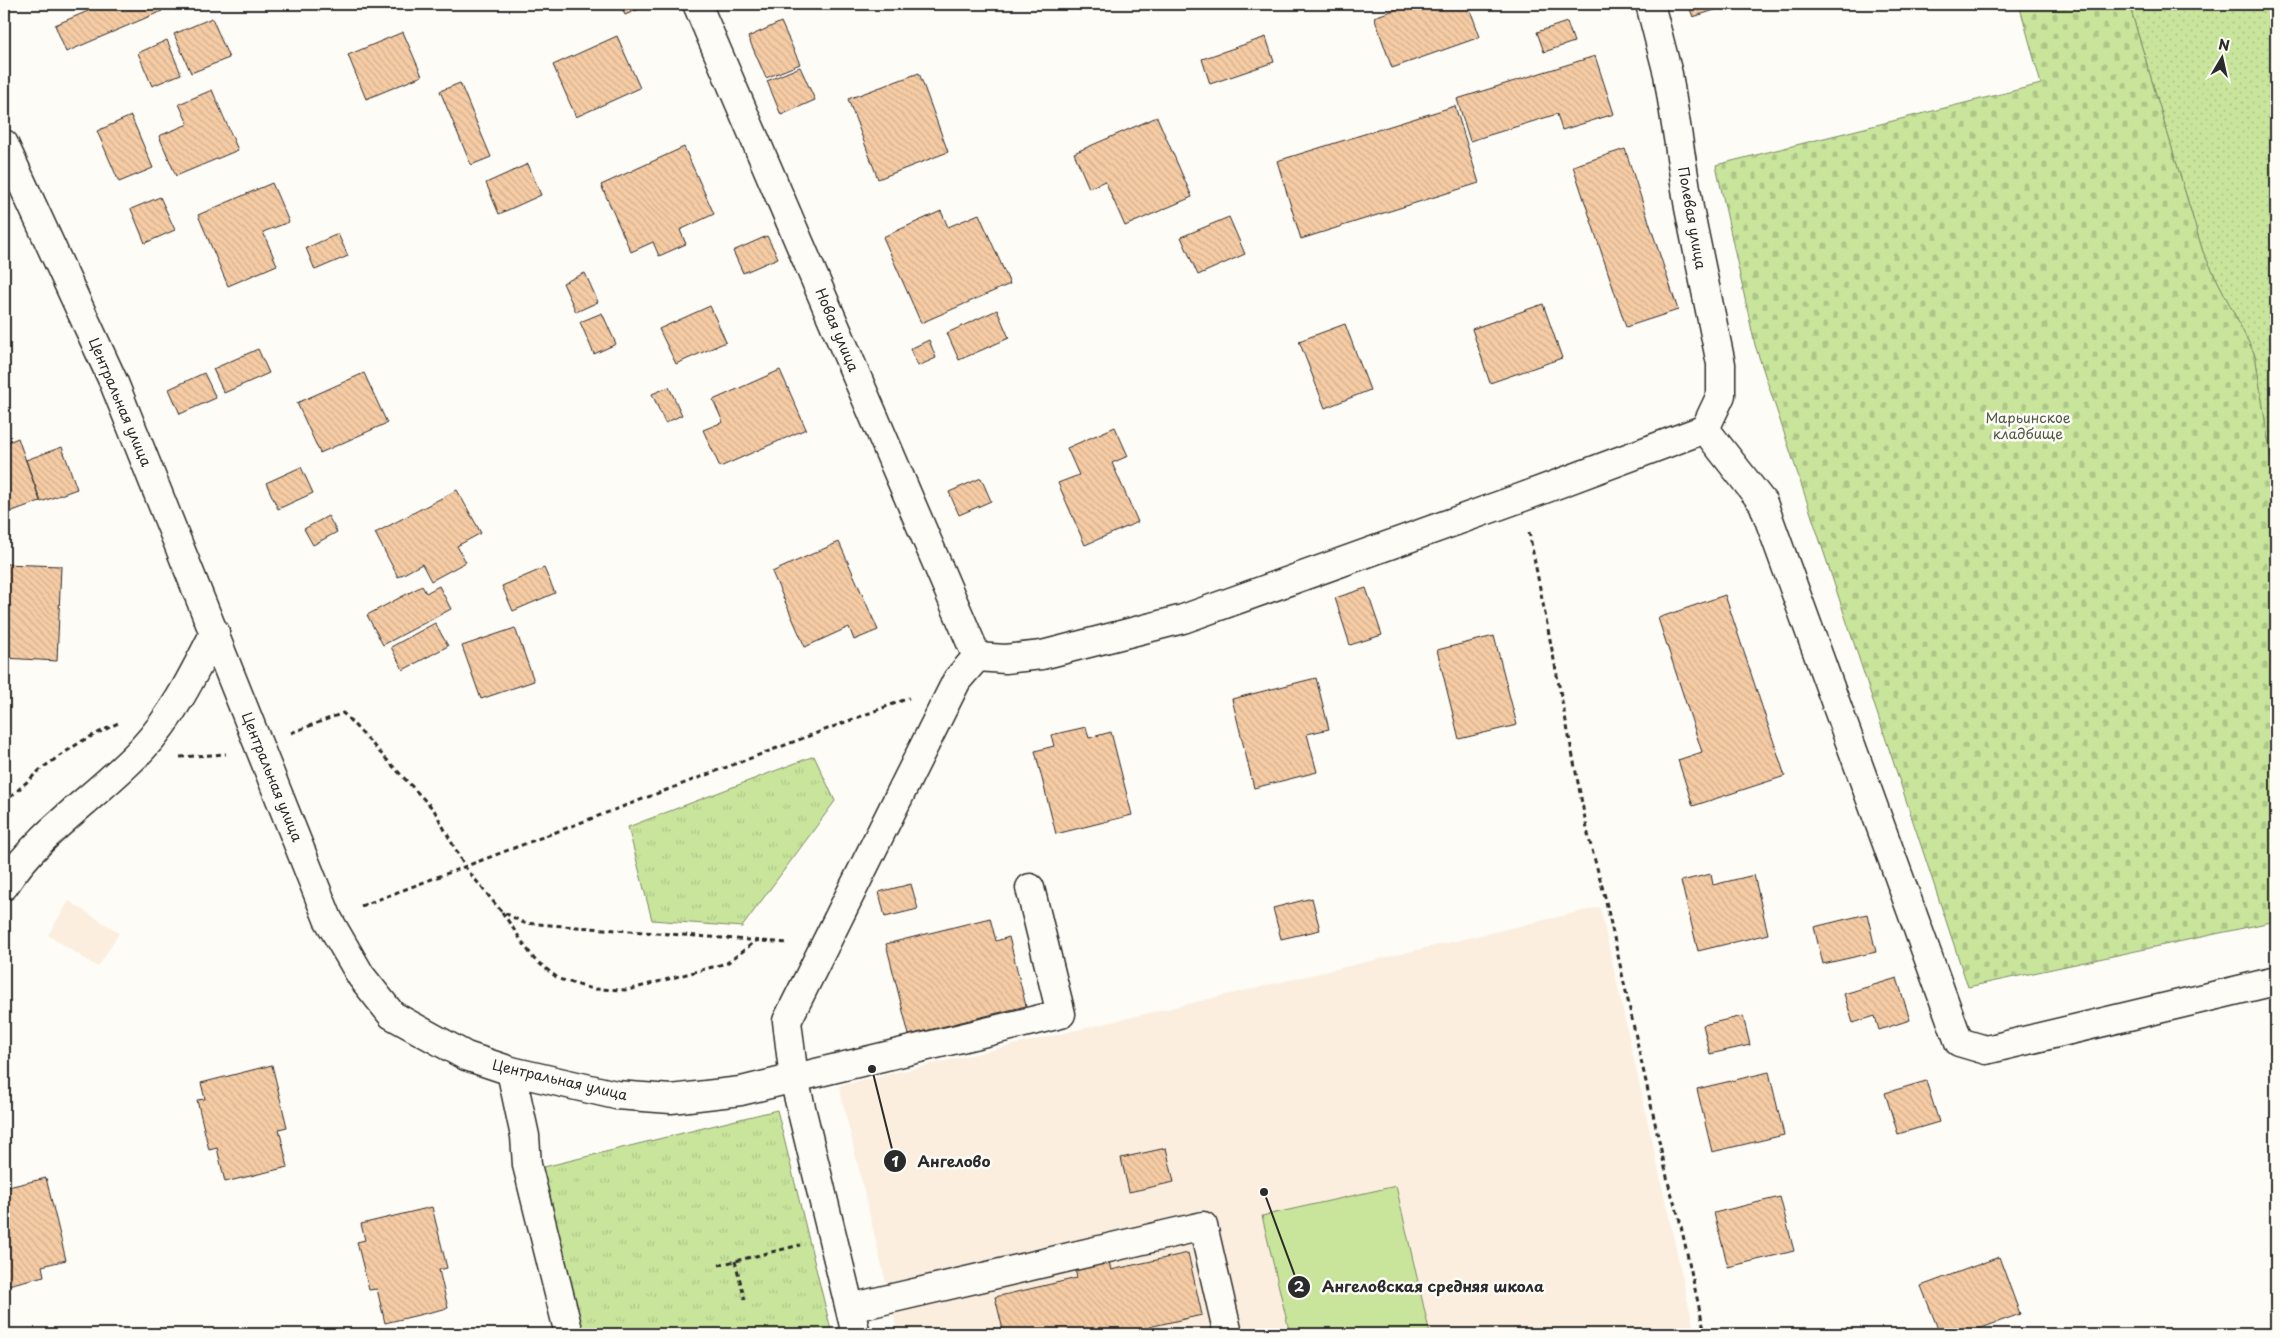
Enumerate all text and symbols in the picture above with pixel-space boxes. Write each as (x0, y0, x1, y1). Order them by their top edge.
north arrow (2198, 32, 2248, 82)
text: N (2217, 33, 2231, 56)
street label: Полевая улица (1673, 165, 1712, 271)
street label: Новая улица (810, 285, 865, 375)
street label: Центральная улица (84, 334, 157, 470)
park label: Марьинское кладбище (1985, 407, 2071, 444)
street label: Центральная улица (237, 709, 308, 845)
street label: Центральная улица (490, 1054, 630, 1105)
callout: Ангелово (882, 1146, 1000, 1176)
text: 1 (891, 1149, 899, 1172)
text: Ангелово (918, 1149, 990, 1172)
callout: Ангеловская средняя школа (1286, 1272, 1554, 1302)
text: 2 (1294, 1274, 1305, 1297)
text: Ангеловская средняя школа (1322, 1274, 1544, 1297)

